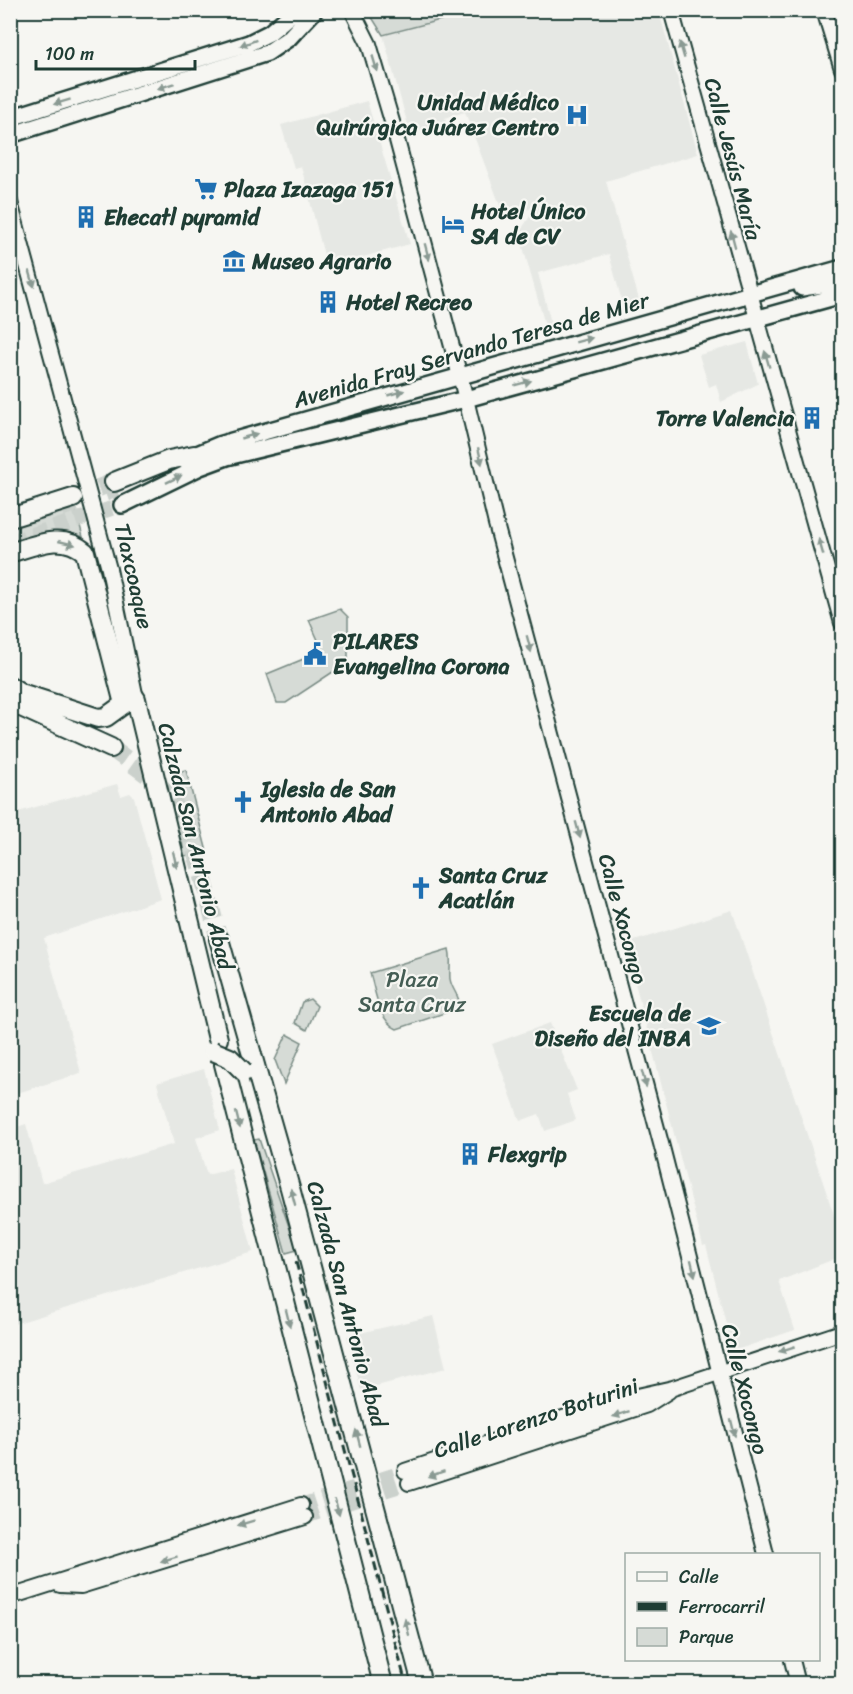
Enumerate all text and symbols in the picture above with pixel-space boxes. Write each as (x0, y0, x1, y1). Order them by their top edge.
scale bar (36, 33, 195, 71)
text: 100 m (45, 38, 94, 70)
one-way arrow (239, 38, 257, 48)
one-way arrow (677, 41, 686, 59)
one-way arrow (371, 55, 380, 73)
street label: Calle Jesús María (693, 73, 774, 246)
one-way arrow (157, 82, 175, 91)
place label: Unidad Médico Quirúrgica Juárez Centro (316, 83, 560, 147)
one-way arrow (53, 98, 71, 107)
hospital icon: Unidad Médico Quirúrgica Juárez Centro (564, 102, 590, 128)
place label: Plaza Izazaga 151 (224, 170, 394, 209)
supermarket icon: Plaza Izazaga 151 (193, 176, 219, 202)
place label: Hotel Único SA de CV (470, 192, 586, 256)
place label: Ehecatl pyramid (104, 198, 262, 237)
building icon: Ehecatl pyramid (73, 204, 99, 230)
hotel icon: Hotel Único SA de CV (440, 211, 466, 237)
one-way arrow (728, 230, 737, 248)
place label: Museo Agrario (251, 242, 391, 281)
one-way arrow (422, 243, 432, 261)
museum icon: Museo Agrario (221, 248, 247, 274)
one-way arrow (28, 270, 37, 288)
street label: Avenida Fray Servando Teresa de Mier (288, 280, 655, 420)
place label: Hotel Recreo (345, 283, 473, 322)
building icon: Hotel Recreo (315, 289, 341, 315)
one-way arrow (575, 335, 593, 345)
one-way arrow (762, 350, 771, 368)
one-way arrow (514, 378, 532, 387)
one-way arrow (387, 388, 405, 397)
place label: Torre Valencia (656, 399, 795, 438)
building icon: Torre Valencia (799, 405, 825, 431)
one-way arrow (240, 431, 258, 440)
one-way arrow (475, 446, 485, 465)
one-way arrow (166, 475, 183, 484)
street label: Tlaxcoaque (103, 519, 165, 633)
one-way arrow (816, 538, 825, 556)
one-way arrow (58, 539, 77, 548)
place label: PILARES Evangelina Corona (333, 622, 509, 686)
one-way arrow (525, 636, 534, 654)
public building icon: PILARES Evangelina Corona (302, 641, 328, 667)
street label: Calzada San Antonio Abad (146, 718, 246, 975)
place label: Iglesia de San Antonio Abad (260, 770, 396, 834)
church icon: Iglesia de San Antonio Abad (230, 789, 256, 815)
one-way arrow (574, 821, 583, 839)
street label: Calle Xocongo (587, 849, 659, 989)
one-way arrow (171, 851, 181, 870)
place label: Santa Cruz Acatlán (438, 856, 549, 920)
church icon: Santa Cruz Acatlán (408, 875, 434, 901)
park label: Plaza Santa Cruz (358, 960, 467, 1024)
place label: Escuela de Diseño del INBA (535, 994, 692, 1058)
school or university icon: Escuela de Diseño del INBA (696, 1013, 722, 1039)
one-way arrow (640, 1070, 649, 1088)
one-way arrow (234, 1111, 244, 1130)
place label: Flexgrip (487, 1135, 567, 1174)
building icon: Flexgrip (457, 1141, 483, 1167)
street label: Calzada San Antonio Abad (295, 1177, 399, 1433)
one-way arrow (288, 1188, 297, 1206)
one-way arrow (688, 1259, 698, 1277)
one-way arrow (284, 1310, 293, 1328)
street label: Calle Xocongo (710, 1319, 780, 1459)
one-way arrow (778, 1345, 796, 1355)
street label: Calle Lorenzo Boturini (429, 1366, 644, 1470)
one-way arrow (612, 1410, 630, 1419)
one-way arrow (729, 1418, 739, 1437)
one-way arrow (353, 1429, 362, 1447)
one-way arrow (427, 1470, 445, 1479)
one-way arrow (333, 1498, 342, 1516)
one-way arrow (237, 1519, 255, 1528)
legend (625, 1553, 820, 1661)
one-way arrow (159, 1555, 177, 1564)
text: Calle (679, 1561, 719, 1593)
text: Ferrocarril (679, 1591, 766, 1623)
one-way arrow (402, 1618, 411, 1636)
text: Parque (679, 1621, 734, 1653)

